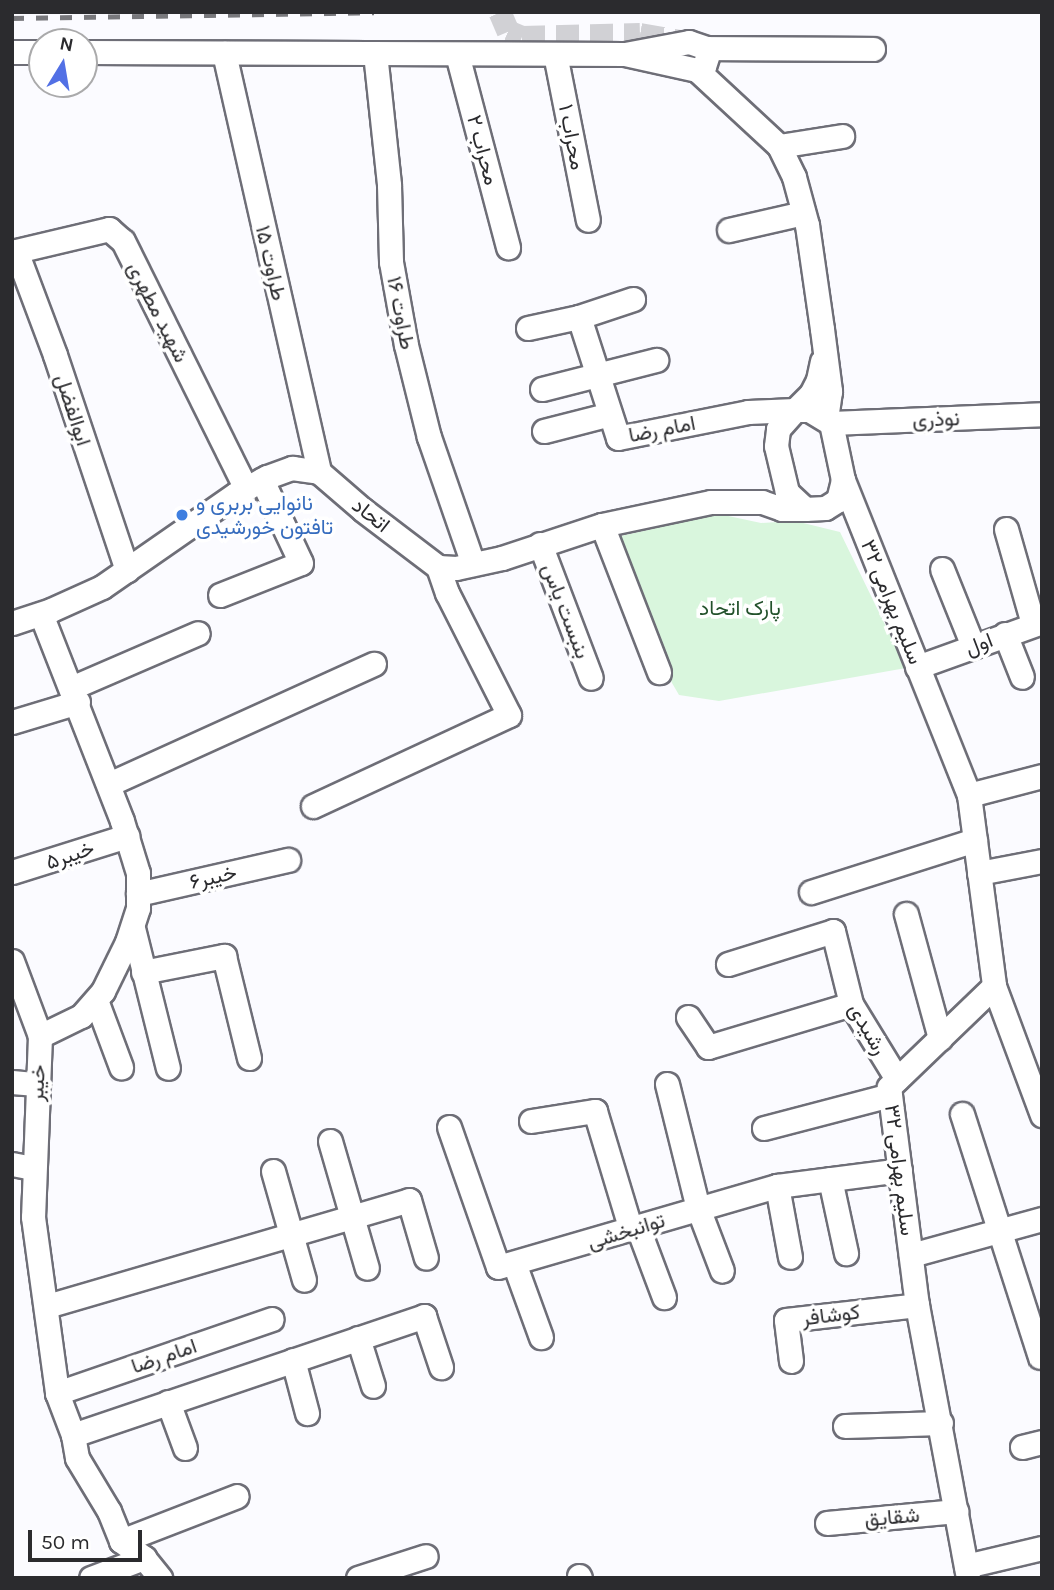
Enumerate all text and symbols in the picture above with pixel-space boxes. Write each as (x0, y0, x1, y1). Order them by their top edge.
north arrow (28, 28, 98, 98)
text: N (58, 32, 75, 56)
street label: محراب ۱ (553, 102, 591, 172)
street label: محراب ۲ (462, 112, 504, 188)
street label: طراوت ۱۵ (250, 223, 292, 303)
street label: شهید مطهری (122, 257, 194, 367)
street label: طراوت ۱۶ (382, 274, 420, 352)
street label: ابوالفضل (50, 371, 96, 449)
street label: نوذری (912, 406, 960, 432)
street label: امام رضا (626, 410, 698, 448)
place label: نانوایی بربری و تافتون خورشیدی (196, 490, 333, 540)
street label: اتحاد (347, 492, 395, 538)
marker: نانوایی بربری و تافتون خورشیدی (174, 507, 190, 523)
street label: سلیم بهرامی ۳۲ (856, 536, 928, 668)
street label: بنبست یاس (536, 560, 596, 662)
park label: پارک اتحاد (699, 595, 781, 621)
street label: اول (962, 627, 996, 661)
street label: خیبر۵ (43, 835, 97, 875)
street label: خیبر۶ (187, 859, 239, 895)
street label: رشیدی (843, 999, 893, 1059)
street label: خیبر (23, 1064, 51, 1102)
street label: سلیم بهرامی ۳۲ (879, 1103, 921, 1237)
street label: توانبخشی (584, 1207, 668, 1255)
street label: کوشافر (800, 1299, 862, 1331)
street label: امام رضا (128, 1333, 200, 1379)
street label: شقایق (863, 1502, 921, 1532)
scale bar (32, 1516, 145, 1560)
text: 50 m (41, 1530, 90, 1554)

